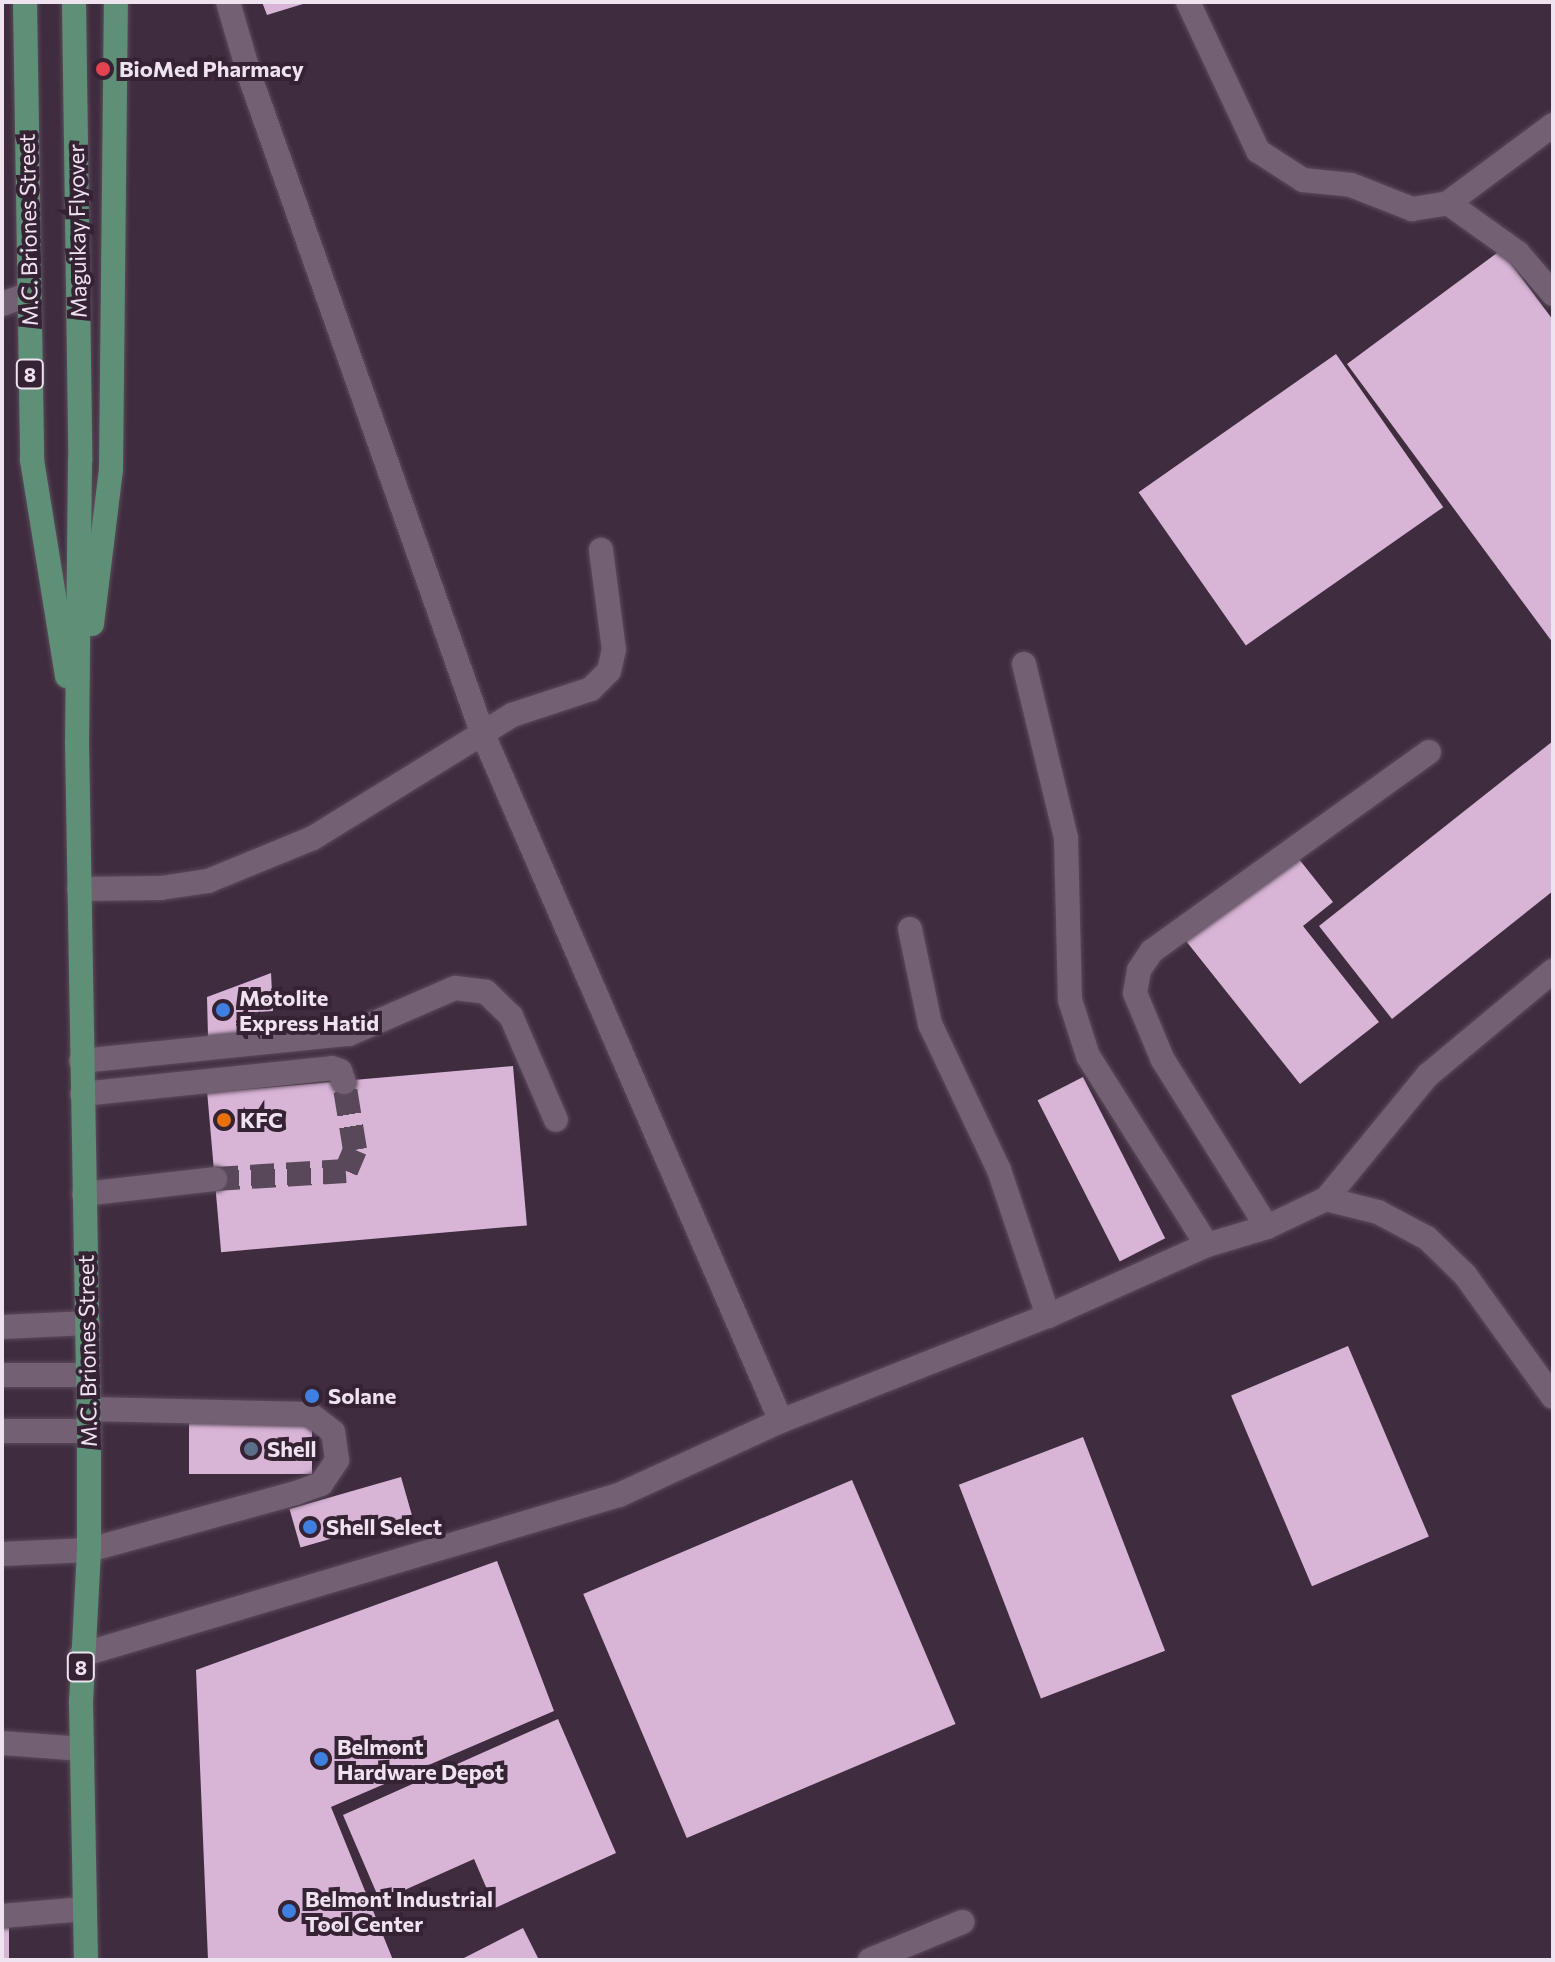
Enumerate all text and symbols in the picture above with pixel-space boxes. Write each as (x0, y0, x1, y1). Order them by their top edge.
place label: BioMed Pharmacy (119, 56, 304, 82)
marker: BioMed Pharmacy (94, 60, 112, 78)
street label: M.C. Briones Street (13, 134, 43, 326)
street label: Maguikay Flyover (62, 144, 92, 318)
road number: 8 (14, 358, 46, 390)
place label: Motolite Express Hatid (239, 984, 379, 1036)
marker: Motolite Express Hatid (214, 1001, 232, 1019)
place label: KFC (240, 1107, 283, 1133)
marker: KFC (215, 1111, 233, 1129)
street label: M.C. Briones Street (72, 1255, 102, 1447)
place label: Solane (328, 1383, 396, 1409)
marker: Solane (303, 1387, 321, 1405)
place label: Shell (267, 1436, 317, 1462)
marker: Shell (242, 1440, 260, 1458)
place label: Shell Select (326, 1514, 442, 1540)
marker: Shell Select (301, 1518, 319, 1536)
road number: 8 (65, 1651, 97, 1683)
place label: Belmont Hardware Depot (337, 1733, 504, 1784)
marker: Belmont Hardware Depot (312, 1750, 330, 1768)
place label: Belmont Industrial Tool Center (305, 1885, 493, 1936)
marker: Belmont Industrial Tool Center (280, 1902, 298, 1920)

